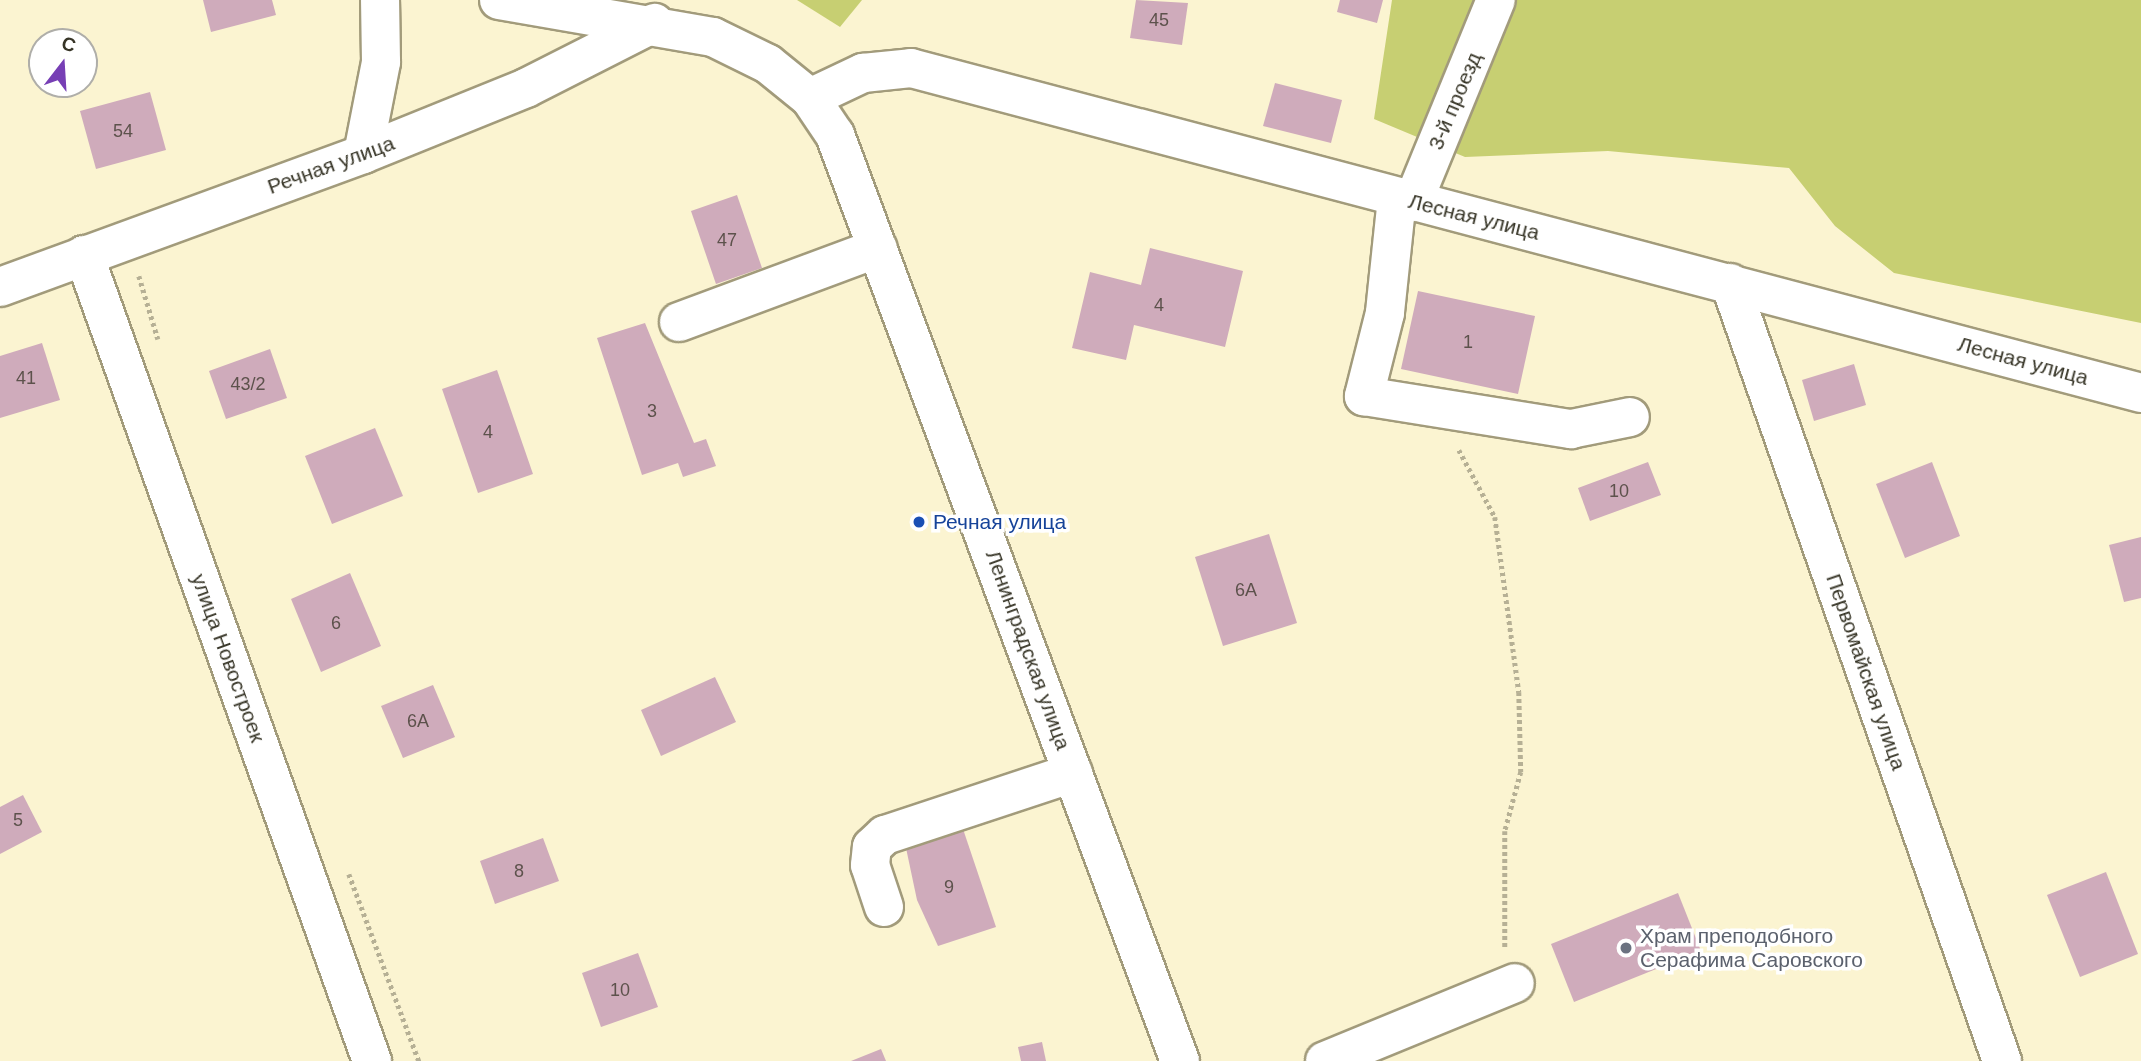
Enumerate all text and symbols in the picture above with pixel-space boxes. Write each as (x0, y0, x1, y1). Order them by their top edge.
house number: 45 (1149, 9, 1169, 31)
north arrow (28, 28, 98, 98)
text: С (59, 32, 78, 56)
street label: 3-й проезд (1423, 48, 1487, 154)
house number: 54 (113, 120, 133, 142)
street label: Речная улица (264, 130, 398, 200)
street label: Лесная улица (1406, 189, 1542, 245)
house number: 47 (717, 229, 737, 251)
house number: 4 (1154, 294, 1164, 316)
house number: 1 (1463, 331, 1473, 353)
street label: Лесная улица (1955, 331, 2091, 391)
house number: 41 (16, 367, 36, 389)
house number: 43/2 (230, 373, 266, 395)
house number: 3 (647, 400, 657, 422)
house number: 4 (483, 421, 493, 443)
house number: 10 (1609, 480, 1629, 502)
place label: Речная улица (933, 509, 1066, 535)
marker: Речная улица (911, 514, 927, 530)
street label: Ленинградская улица (980, 547, 1076, 753)
street label: улица Новостроек (186, 570, 270, 746)
street label: Первомайская улица (1821, 571, 1911, 773)
house number: 6А (1235, 579, 1257, 601)
house number: 6 (331, 612, 341, 634)
house number: 6А (407, 710, 429, 732)
house number: 5 (13, 809, 23, 831)
house number: 8 (514, 860, 524, 882)
house number: 9 (944, 876, 954, 898)
place label: Храм преподобного Серафима Саровского (1640, 923, 1863, 973)
marker: Храм преподобного Серафима Саровского (1618, 940, 1634, 956)
house number: 10 (610, 979, 630, 1001)

